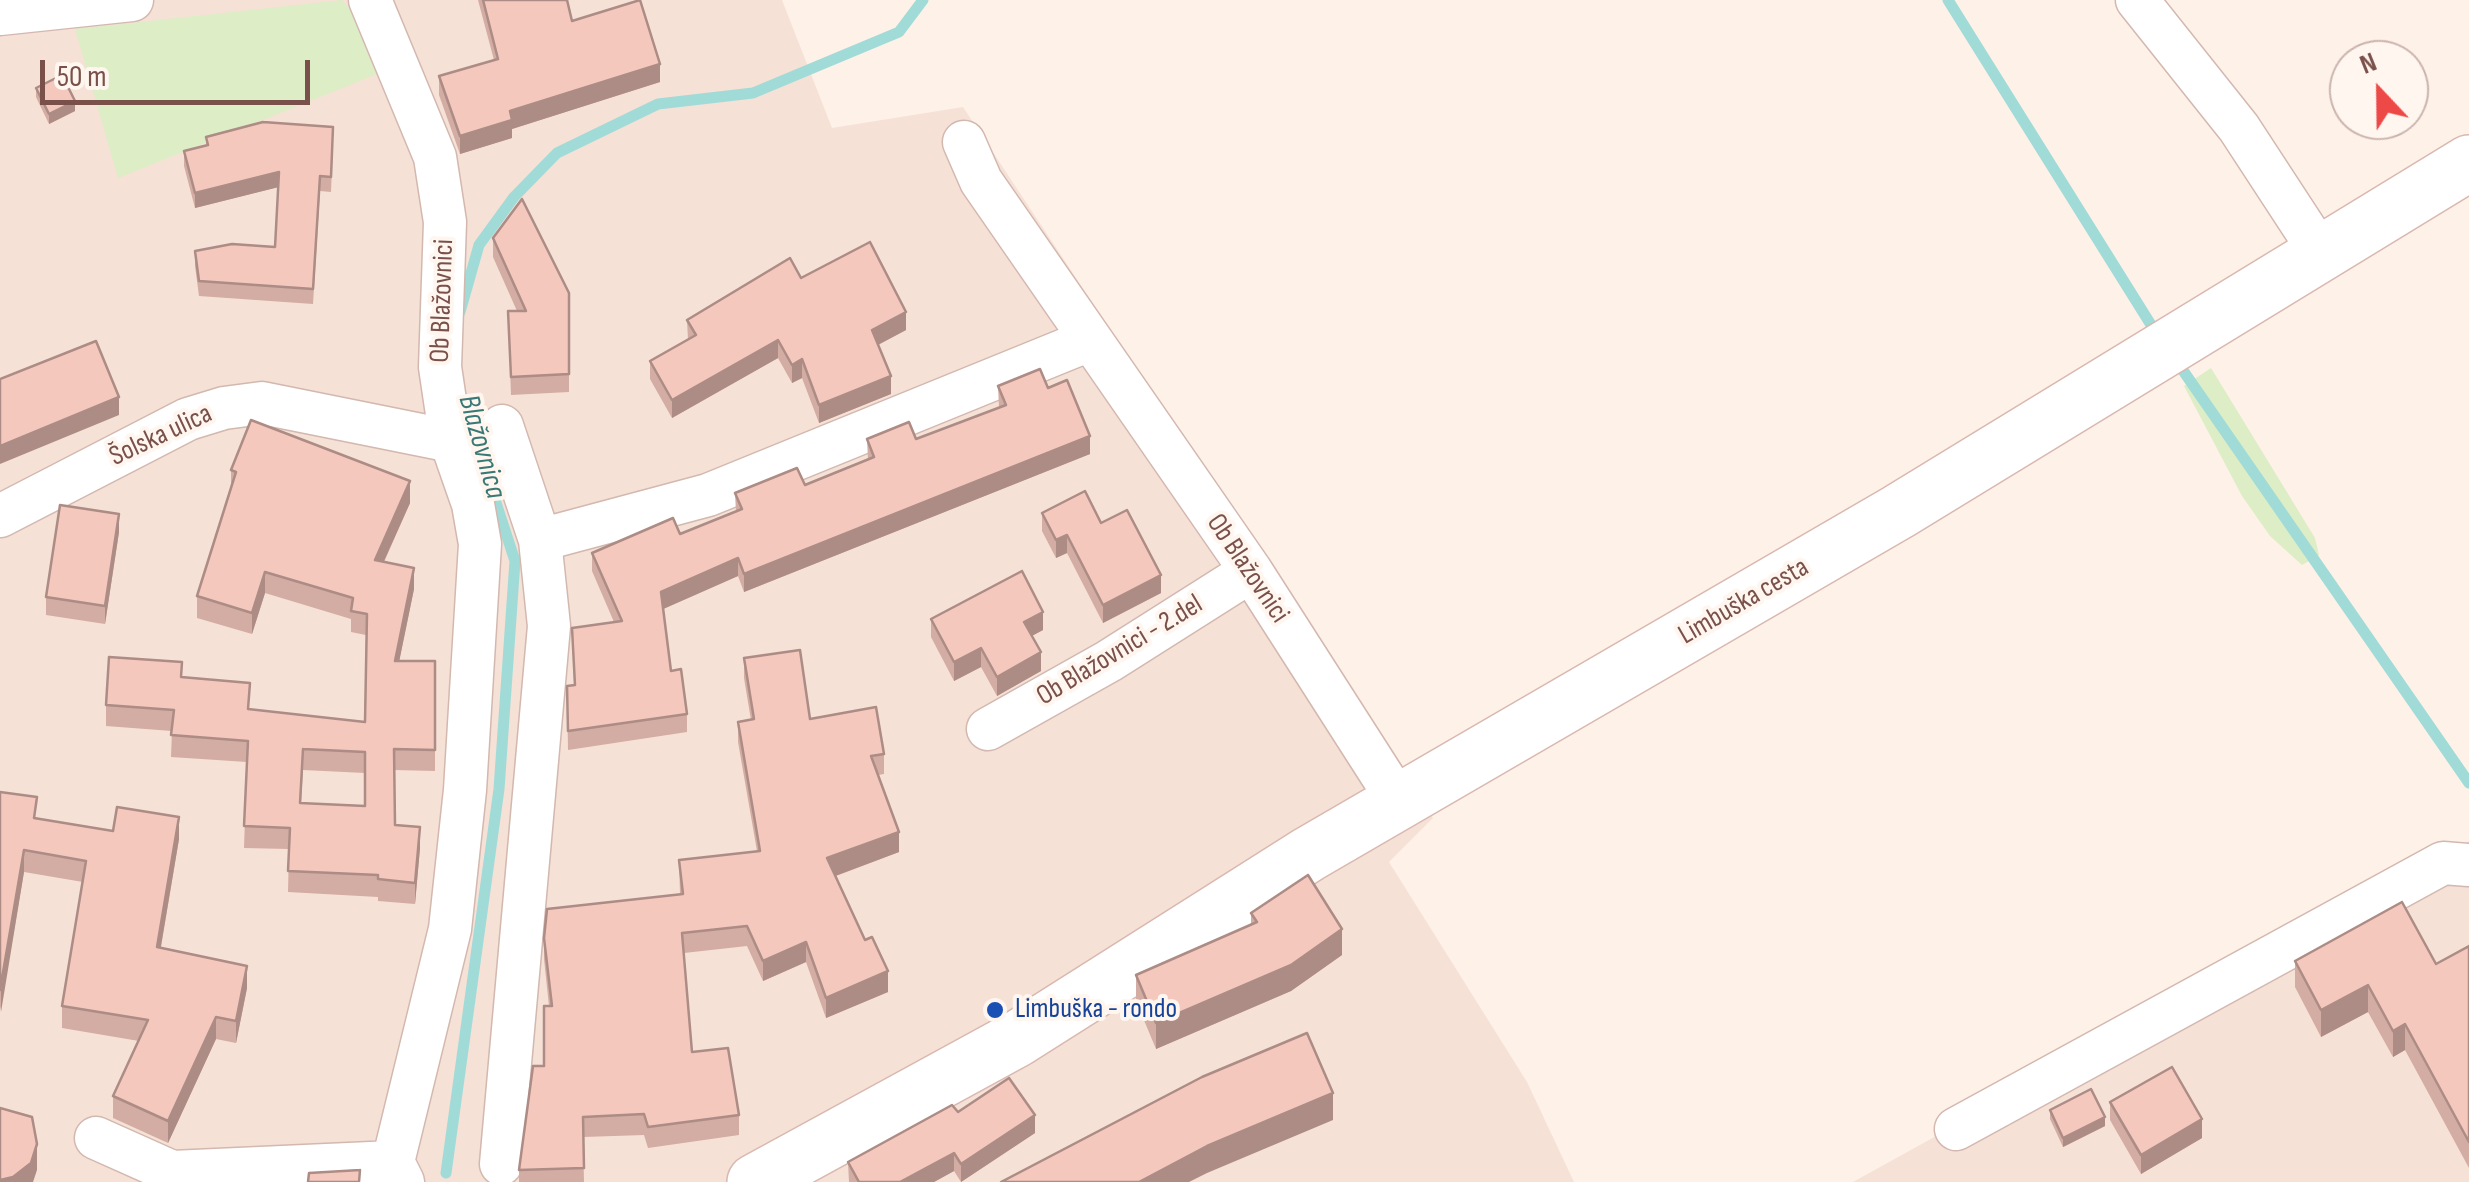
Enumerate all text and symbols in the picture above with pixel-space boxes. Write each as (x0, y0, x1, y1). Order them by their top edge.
scale bar (45, 40, 315, 102)
north arrow (2329, 40, 2429, 140)
text: N (2355, 45, 2381, 82)
text: 50 m (57, 59, 106, 95)
street label: Ob Blažovnici (424, 239, 462, 363)
water label: Blažovnica (449, 391, 513, 503)
street label: Šolska ulica (104, 398, 218, 474)
street label: Ob Blažovnici (1198, 508, 1296, 630)
street label: Limbuška cesta (1673, 551, 1815, 653)
street label: Ob Blažovnici - 2.del (1031, 588, 1209, 714)
place label: Limbuška - rondo (1015, 993, 1177, 1027)
marker: Limbuška - rondo (984, 999, 1006, 1021)

